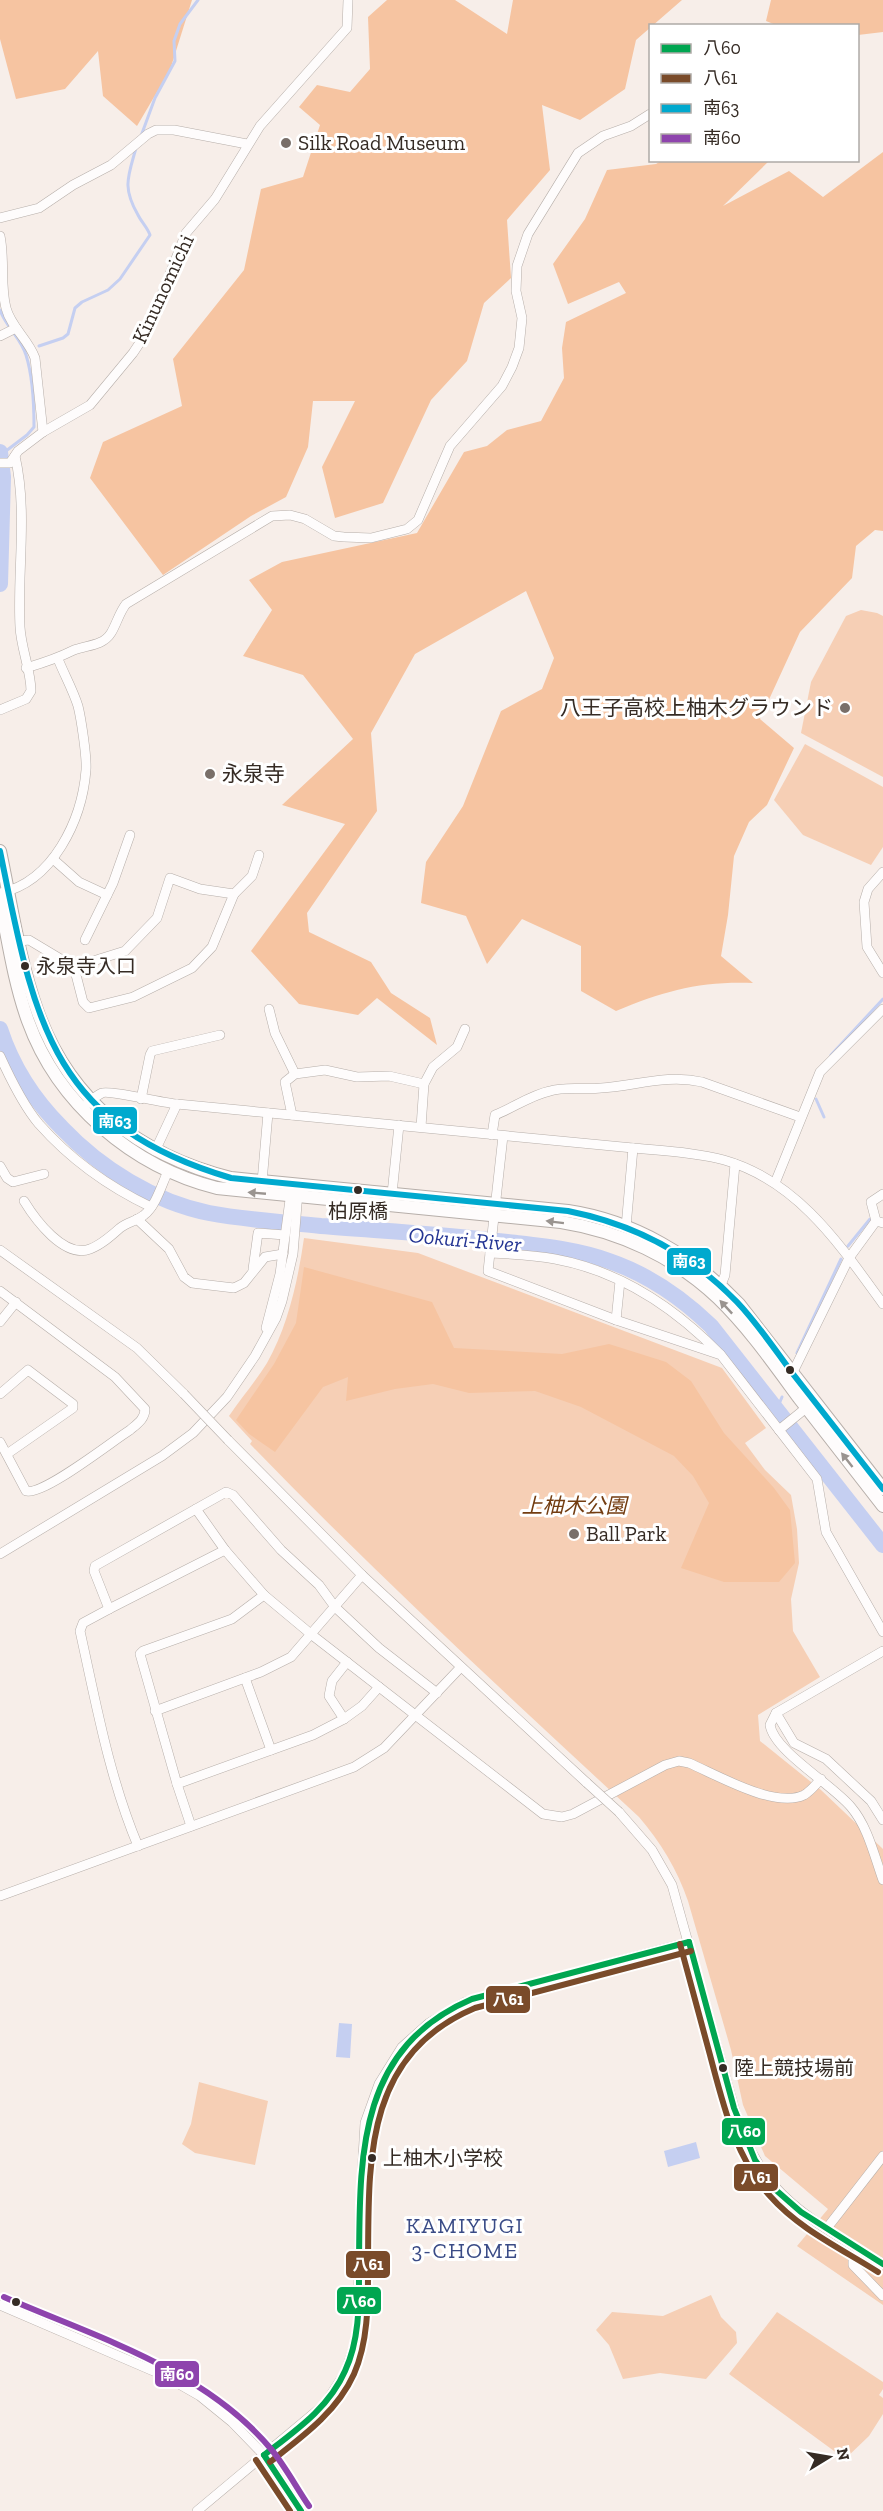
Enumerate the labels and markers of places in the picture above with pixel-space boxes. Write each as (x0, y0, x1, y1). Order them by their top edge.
place label: Silk Road Museum (298, 130, 465, 155)
marker: Silk Road Museum (279, 136, 293, 150)
place label: 八王子高校上柚木グラウンド (560, 695, 833, 720)
marker: 八王子高校上柚木グラウンド (838, 701, 852, 715)
place label: 永泉寺 (222, 761, 285, 786)
marker: 永泉寺 (203, 767, 217, 781)
place label: 永泉寺入口 (36, 954, 136, 978)
marker: 永泉寺入口 (19, 960, 31, 972)
marker: 柏原橋 (352, 1184, 364, 1196)
place label: 柏原橋 (328, 1199, 388, 1223)
unlabelled marker (784, 1364, 796, 1376)
place label: Ball Park (586, 1521, 667, 1546)
marker: Ball Park (567, 1527, 581, 1541)
place label: 陸上競技場前 (734, 2056, 854, 2080)
marker: 陸上競技場前 (717, 2062, 729, 2074)
place label: 上柚木小学校 (383, 2146, 503, 2170)
marker: 上柚木小学校 (366, 2152, 378, 2164)
unlabelled marker (10, 2296, 22, 2308)

